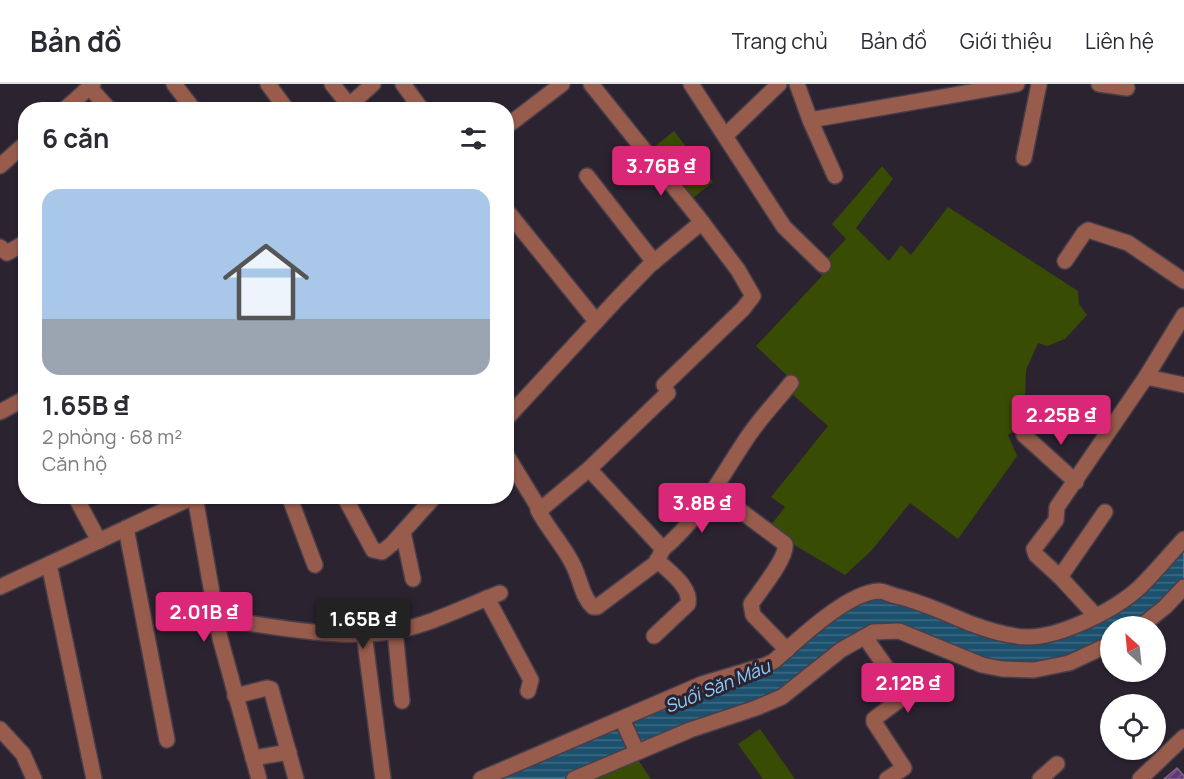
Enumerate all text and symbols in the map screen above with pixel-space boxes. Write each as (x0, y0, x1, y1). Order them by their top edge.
text: Bản đồ (30, 22, 122, 60)
text: Trang chủ (732, 27, 828, 55)
text: Bản đồ (861, 27, 927, 55)
text: Giới thiệu (960, 27, 1052, 55)
text: Liên hệ (1085, 27, 1154, 55)
text: 6 căn (42, 120, 109, 156)
icon: filters (457, 122, 490, 155)
pin: 3.76B ₫ (606, 146, 716, 197)
text: 3.76B ₫ (626, 152, 696, 179)
icon: home (212, 228, 320, 336)
text: 1.65B ₫ (42, 387, 129, 423)
pin: 2.25B ₫ (1006, 395, 1116, 446)
text: 2.25B ₫ (1026, 401, 1096, 428)
text: 2 phòng · 68 m² (42, 423, 182, 450)
text: Căn hộ (42, 450, 107, 477)
pin: 3.8B ₫ (653, 483, 751, 534)
text: 3.8B ₫ (673, 489, 731, 516)
pin: 2.01B ₫ (149, 592, 259, 643)
text: 2.01B ₫ (170, 598, 238, 625)
pin: 1.65B ₫ (308, 599, 418, 650)
text: 1.65B ₫ (329, 605, 397, 632)
north arrow (1100, 616, 1166, 682)
map controls (1100, 616, 1166, 760)
water label: Suối Săn Máu (661, 654, 774, 718)
pin: 2.12B ₫ (853, 663, 963, 714)
text: 2.12B ₫ (875, 669, 941, 696)
button: locate (1100, 694, 1166, 760)

